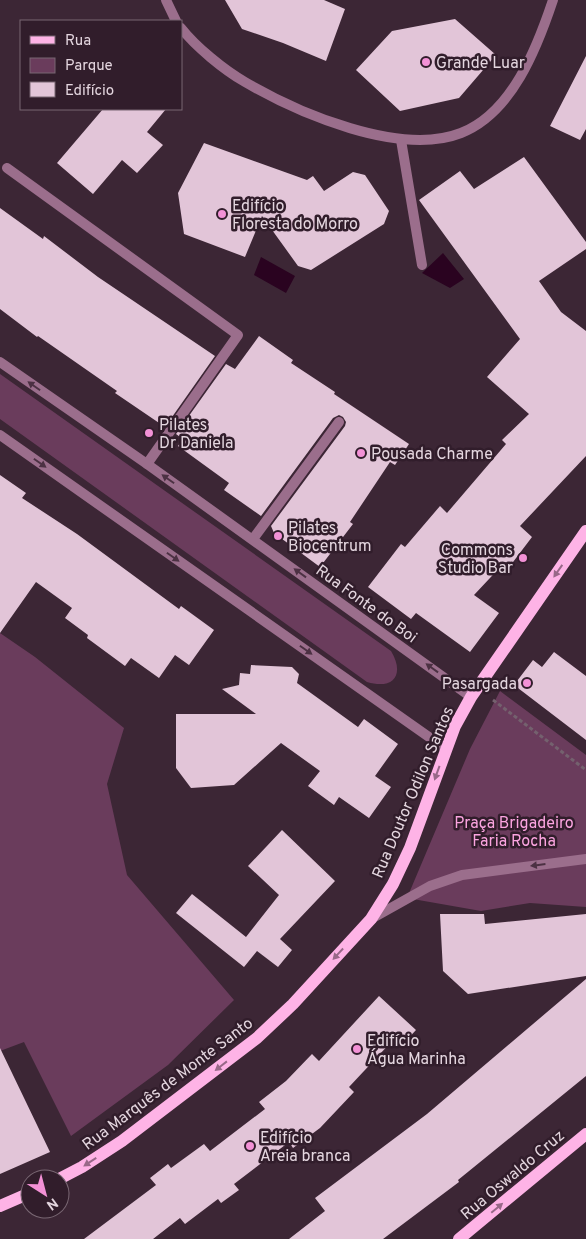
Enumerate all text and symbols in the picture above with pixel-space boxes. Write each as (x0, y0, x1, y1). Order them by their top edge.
legend (20, 20, 182, 110)
text: Rua (65, 32, 91, 51)
place label: Grande Luar (436, 54, 525, 74)
marker: Grande Luar (420, 56, 432, 68)
text: Parque (65, 57, 113, 76)
text: Edifício (65, 82, 114, 101)
place label: Edifício Floresta do Morro (232, 197, 358, 235)
marker: Edifício Floresta do Morro (216, 208, 228, 220)
one-way arrow (27, 381, 41, 391)
place label: Pilates Dr Daniela (159, 416, 234, 454)
marker: Pilates Dr Daniela (143, 427, 155, 439)
place label: Pousada Charme (371, 445, 493, 465)
marker: Pousada Charme (355, 447, 367, 459)
one-way arrow (33, 458, 47, 468)
one-way arrow (161, 474, 174, 484)
place label: Pilates Biocentrum (288, 519, 372, 557)
marker: Pilates Biocentrum (272, 530, 284, 542)
place label: Commons Studio Bar (438, 541, 513, 579)
one-way arrow (166, 552, 180, 562)
marker: Commons Studio Bar (517, 552, 529, 564)
street label: Rua Fonte do Boi (311, 561, 420, 648)
one-way arrow (553, 564, 563, 577)
one-way arrow (293, 568, 307, 578)
one-way arrow (299, 645, 313, 655)
one-way arrow (425, 663, 439, 673)
place label: Pasargada (442, 675, 517, 695)
marker: Pasargada (521, 677, 533, 689)
street label: Rua Doutor Odilon Santos (369, 704, 459, 882)
one-way arrow (433, 766, 441, 781)
park label: Praça Brigadeiro Faria Rocha (454, 814, 574, 852)
one-way arrow (529, 861, 545, 869)
one-way arrow (332, 948, 344, 960)
street label: Rua Marquês de Monte Santo (79, 1014, 258, 1155)
place label: Edifício Água Marinha (367, 1032, 466, 1070)
marker: Edifício Água Marinha (351, 1043, 363, 1055)
one-way arrow (215, 1061, 228, 1072)
street label: Rua Oswaldo Cruz (457, 1126, 569, 1225)
place label: Edifício Areia branca (260, 1129, 350, 1167)
marker: Edifício Areia branca (244, 1140, 256, 1152)
one-way arrow (83, 1158, 96, 1167)
north arrow (20, 1169, 70, 1219)
text: N (43, 1193, 61, 1213)
one-way arrow (491, 1203, 503, 1214)

